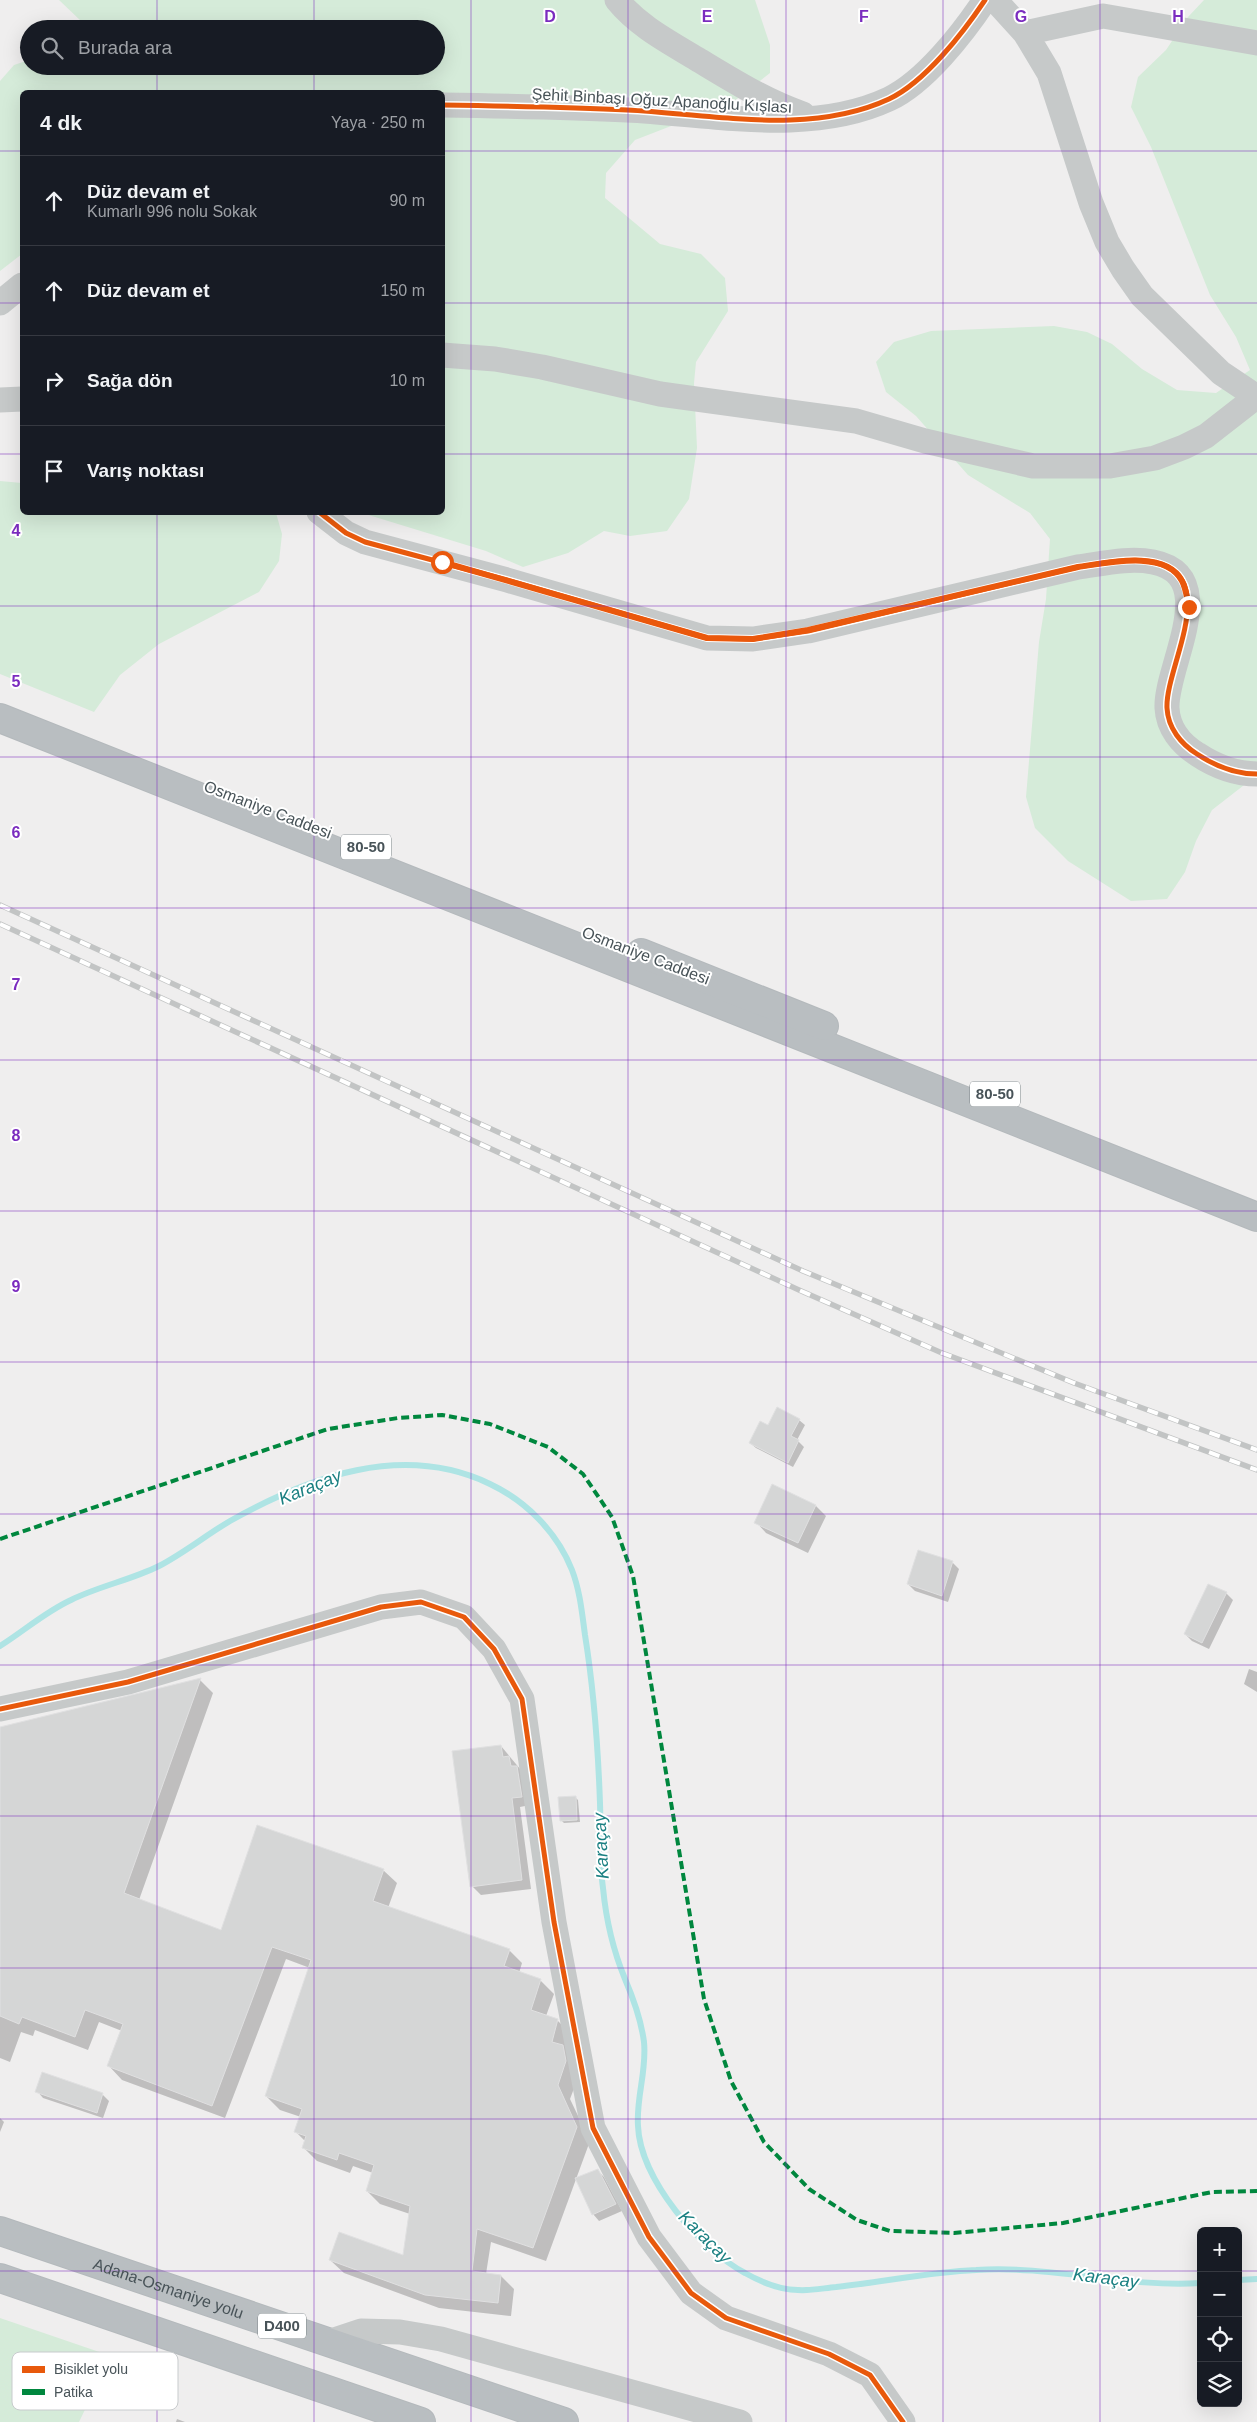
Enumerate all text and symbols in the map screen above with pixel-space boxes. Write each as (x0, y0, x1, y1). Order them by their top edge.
text: D (544, 8, 556, 25)
text: E (702, 8, 713, 25)
text: F (859, 8, 869, 25)
text: G (1015, 8, 1027, 25)
text: H (1172, 8, 1184, 25)
search box (20, 20, 445, 75)
icon: search (38, 34, 66, 62)
text: Burada ara (78, 37, 172, 58)
street label: Şehit Binbaşı Oğuz Apanoğlu Kışlası (531, 85, 793, 116)
text: 4 dk (40, 111, 82, 134)
text: Yaya · 250 m (331, 114, 425, 131)
text: Düz devam et (87, 181, 209, 202)
icon: ahead (40, 187, 68, 215)
text: 90 m (389, 192, 425, 209)
text: Kumarlı 996 nolu Sokak (87, 203, 257, 220)
icon: ahead (40, 277, 68, 305)
text: Düz devam et (87, 280, 209, 301)
text: 150 m (381, 282, 425, 299)
icon: right (40, 367, 68, 395)
text: Sağa dön (87, 370, 173, 391)
text: 10 m (389, 372, 425, 389)
icon: arrive (40, 457, 68, 485)
text: Varış noktası (87, 460, 204, 481)
text: 4 (12, 522, 21, 539)
route start (431, 551, 454, 574)
route end (1178, 596, 1201, 619)
text: 5 (12, 673, 21, 690)
street label: Osmaniye Caddesi (202, 777, 334, 842)
text: 6 (12, 824, 21, 841)
road number: 80-50 (341, 834, 391, 860)
street label: Osmaniye Caddesi (580, 923, 712, 988)
text: 7 (12, 976, 21, 993)
road number: 80-50 (970, 1082, 1020, 1106)
text: 8 (12, 1127, 21, 1144)
text: 9 (12, 1278, 21, 1295)
water label: Karaçay (276, 1465, 345, 1509)
water label: Karaçay (589, 1812, 613, 1880)
water label: Karaçay (675, 2207, 736, 2268)
map controls (1197, 2227, 1242, 2407)
button: + (1197, 2227, 1242, 2272)
street label: Adana-Osmaniye yolu (91, 2255, 246, 2322)
water label: Karaçay (1072, 2264, 1141, 2292)
button: − (1197, 2272, 1242, 2317)
road number: D400 (258, 2314, 306, 2338)
button: locate (1197, 2317, 1242, 2362)
legend (12, 2352, 178, 2410)
text: Bisiklet yolu (54, 2361, 128, 2377)
button: layers (1197, 2362, 1242, 2407)
text: Patika (54, 2384, 93, 2400)

